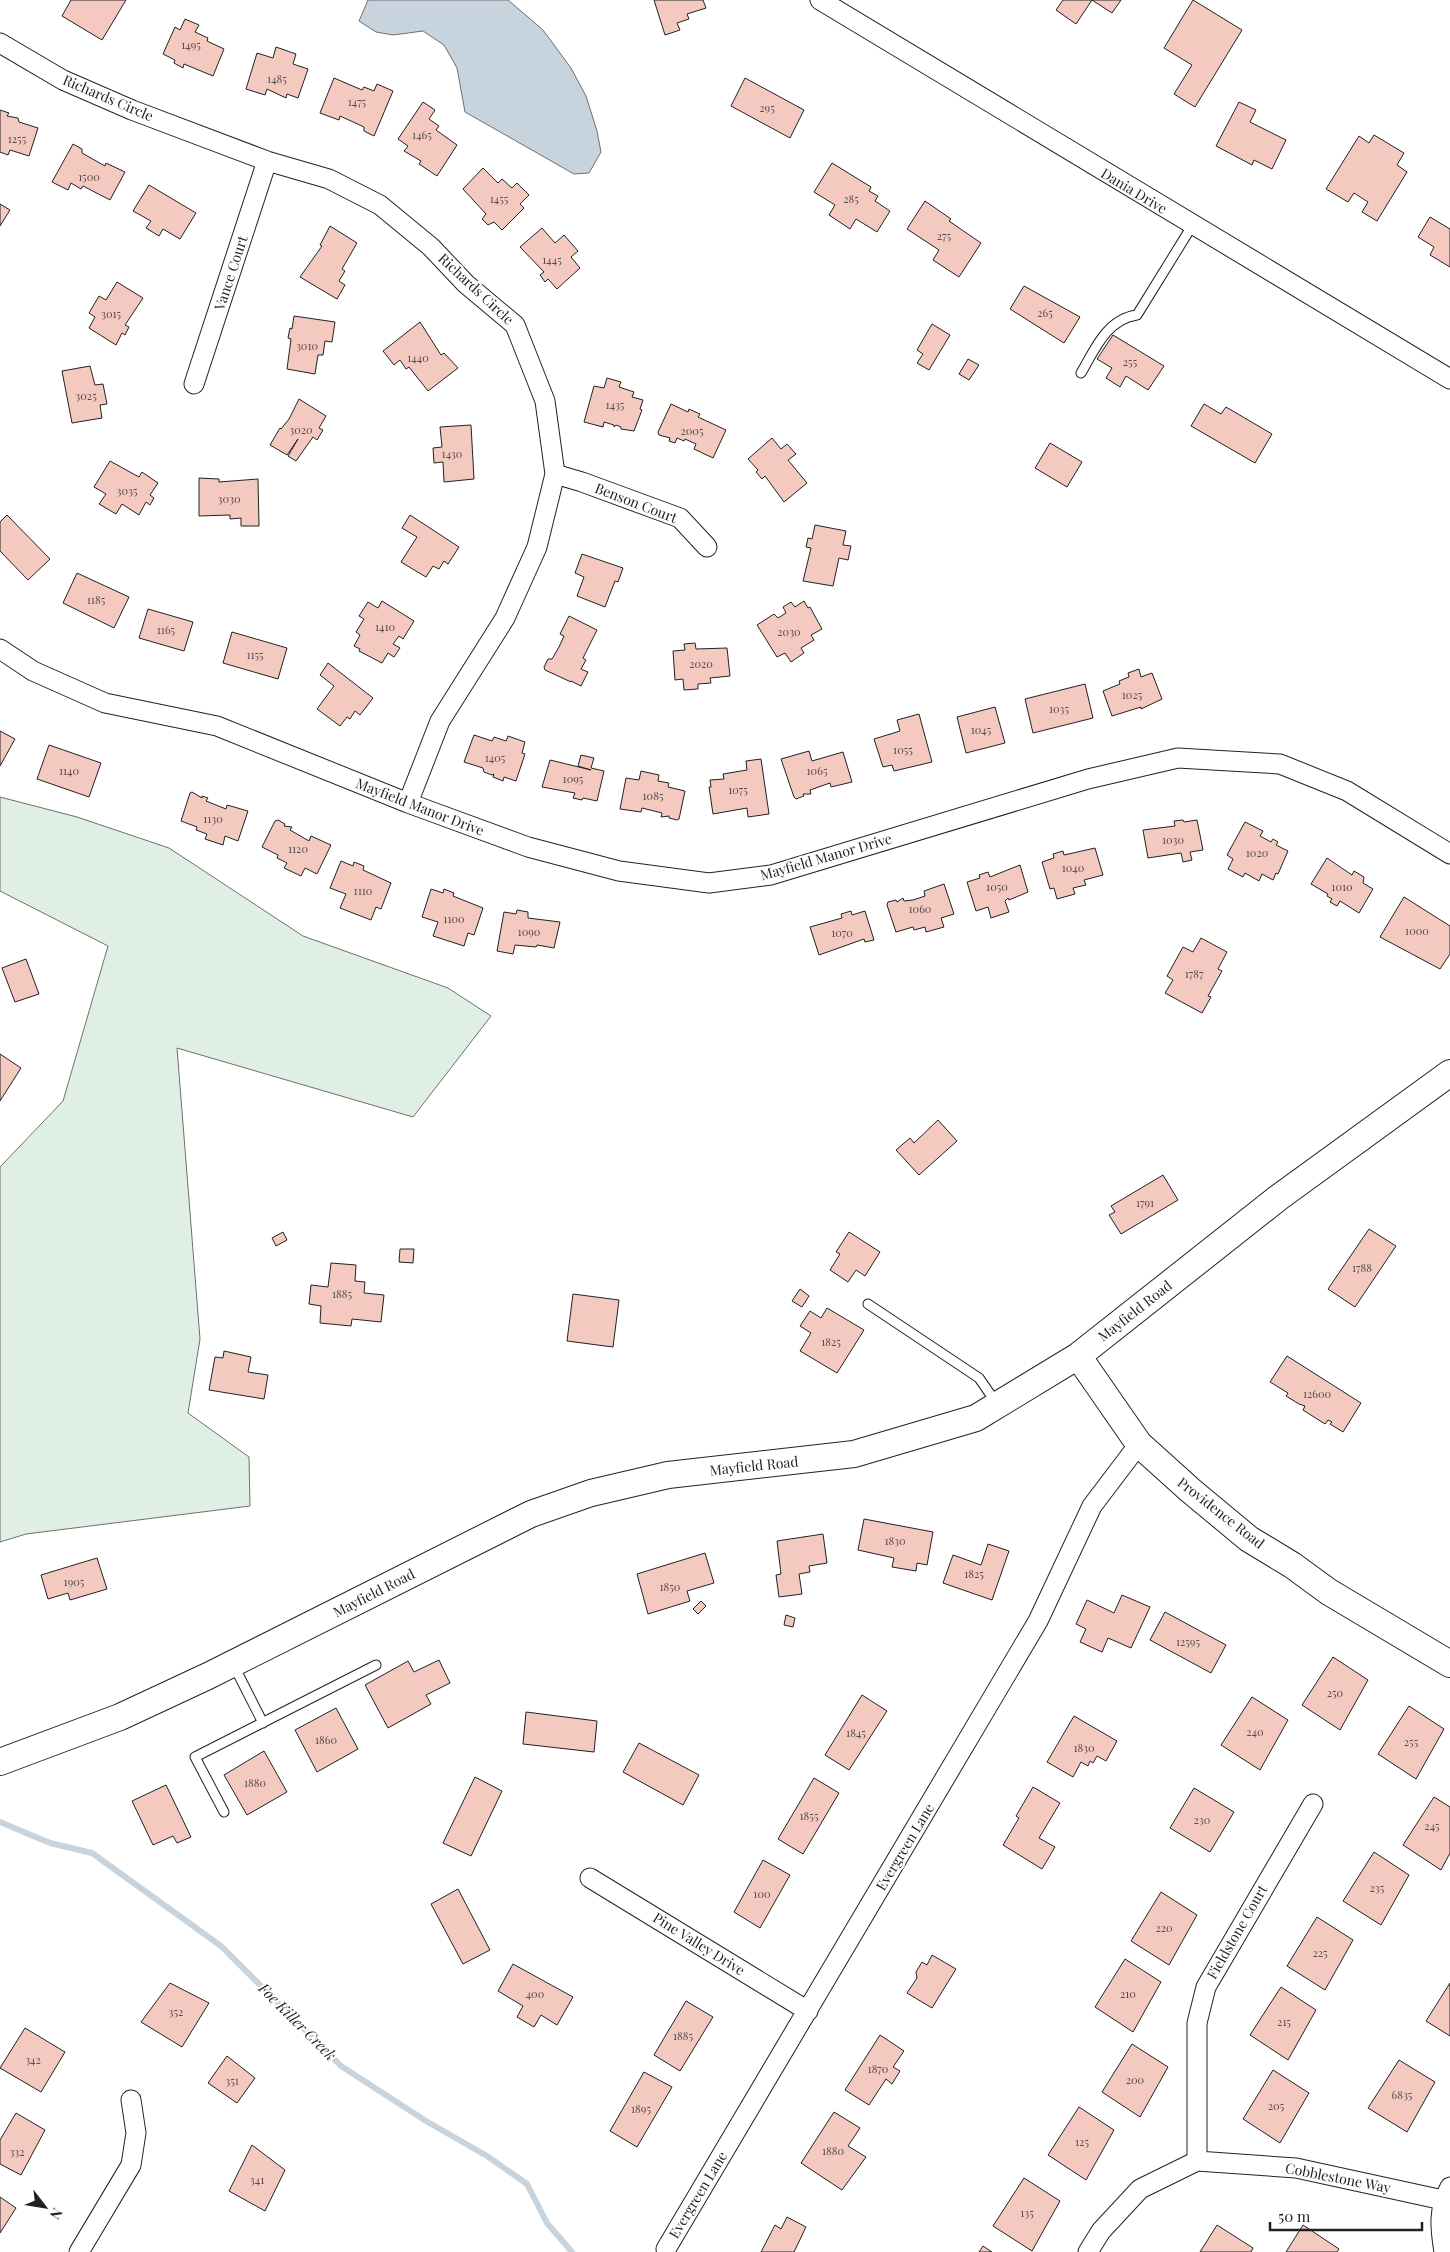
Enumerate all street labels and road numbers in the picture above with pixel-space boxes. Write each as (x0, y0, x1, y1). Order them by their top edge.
street label: Richards Circle (60, 70, 156, 125)
street label: Dania Drive (1098, 163, 1171, 218)
street label: Vance Court (209, 232, 252, 313)
street label: Richards Circle (435, 249, 518, 328)
street label: Benson Court (592, 478, 681, 527)
street label: Mayfield Manor Drive (353, 773, 487, 840)
street label: Mayfield Manor Drive (758, 829, 894, 884)
street label: Mayfield Road (1094, 1276, 1176, 1346)
street label: Mayfield Road (709, 1451, 799, 1480)
street label: Providence Road (1174, 1473, 1269, 1553)
street label: Mayfield Road (330, 1564, 418, 1621)
street label: Evergreen Lane (871, 1800, 938, 1894)
street label: Fieldstone Court (1202, 1880, 1272, 1982)
street label: Pine Valley Drive (650, 1908, 749, 1979)
street label: Evergreen Lane (664, 2148, 731, 2242)
street label: Cobblestone Way (1284, 2158, 1393, 2197)

